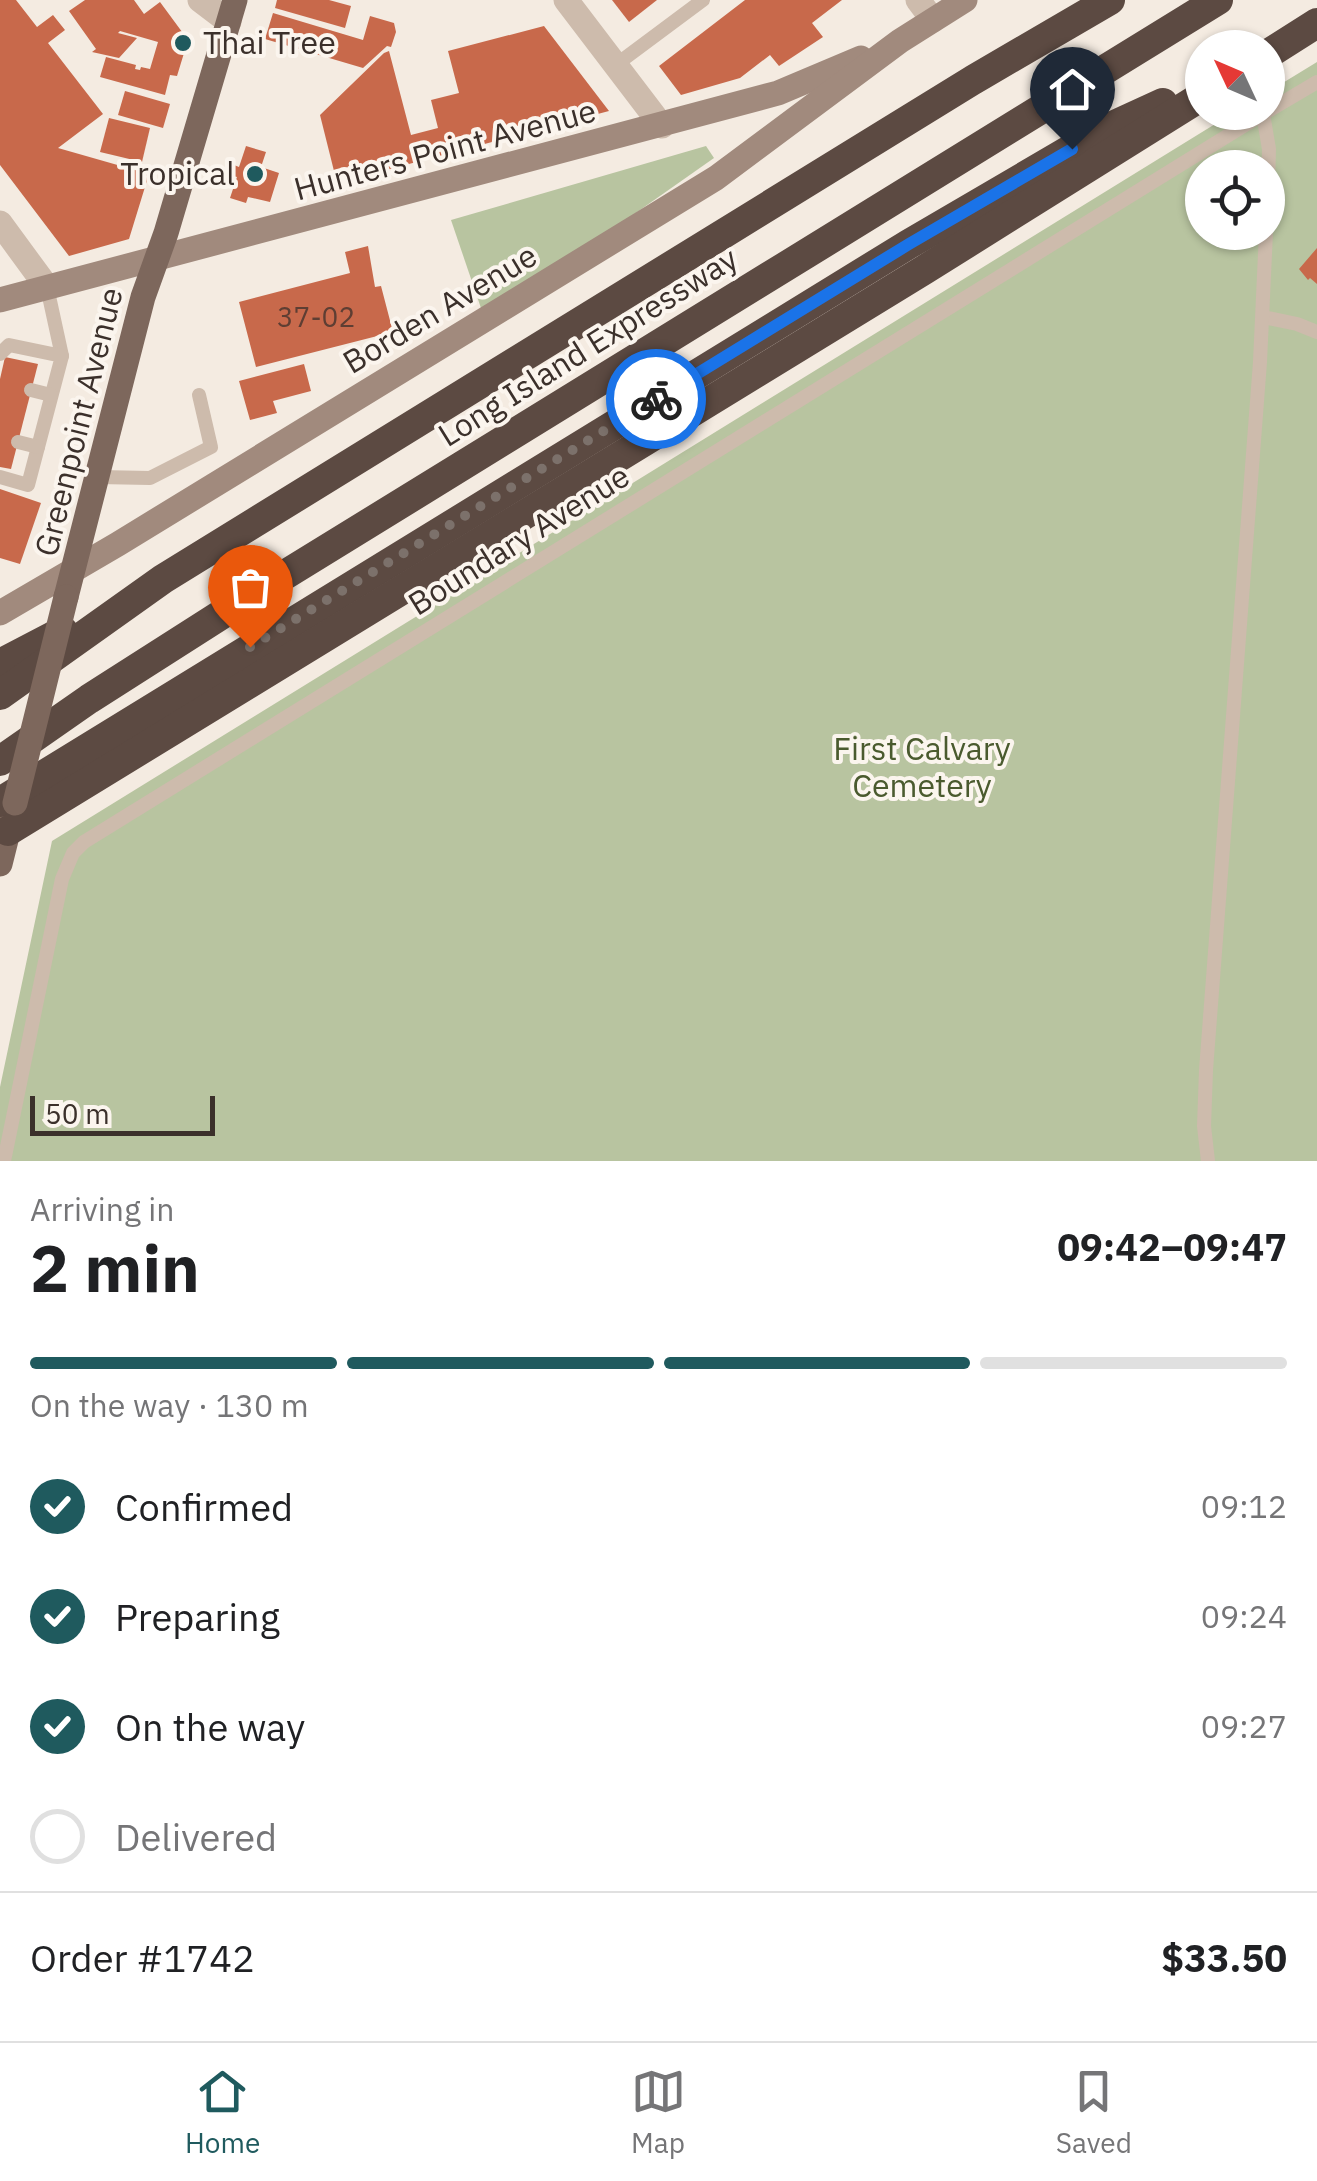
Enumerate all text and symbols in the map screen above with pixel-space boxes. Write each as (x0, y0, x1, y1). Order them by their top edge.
place label: Thai Tree (203, 21, 336, 63)
north arrow (1185, 30, 1285, 130)
map controls (1185, 30, 1285, 250)
marker: Thai Tree (172, 32, 194, 54)
pin (1030, 47, 1115, 150)
icon: home (1045, 62, 1100, 117)
street label: Hunters Point Avenue (289, 89, 600, 210)
button: locate (1185, 150, 1285, 250)
place label: Tropical (120, 152, 235, 194)
marker: Tropical (244, 163, 266, 185)
street label: Borden Avenue (335, 234, 544, 383)
street label: Long Island Expressway (430, 237, 745, 455)
street label: Greenpoint Avenue (24, 283, 132, 560)
house number: 37-02 (277, 298, 355, 335)
courier (606, 349, 706, 449)
icon: bike (629, 372, 684, 427)
street label: Boundary Avenue (400, 454, 637, 624)
pin (208, 545, 293, 648)
icon: bag (223, 560, 278, 615)
park label: First Calvary Cemetery (833, 727, 1011, 806)
scale bar (30, 1091, 215, 1136)
text: 50 m (45, 1095, 110, 1132)
text: Arriving in (30, 1188, 175, 1230)
text: 09:42–09:47 (1057, 1222, 1287, 1271)
text: 2 min (30, 1225, 200, 1310)
text: On the way · 130 m (30, 1384, 309, 1426)
icon: check (30, 1479, 85, 1534)
text: Confirmed (115, 1482, 293, 1531)
text: 09:12 (1201, 1485, 1287, 1527)
icon: check (30, 1589, 85, 1644)
text: Preparing (115, 1592, 280, 1641)
text: 09:24 (1201, 1595, 1287, 1637)
icon: check (30, 1699, 85, 1754)
text: On the way (115, 1702, 305, 1751)
text: 09:27 (1201, 1705, 1287, 1747)
text: Delivered (115, 1812, 277, 1861)
text: Order #1742 (30, 1933, 255, 1982)
text: $33.50 (1161, 1933, 1287, 1982)
tab: Home (185, 2064, 260, 2161)
tab: Map (631, 2064, 686, 2161)
tab: Saved (1056, 2064, 1132, 2161)

